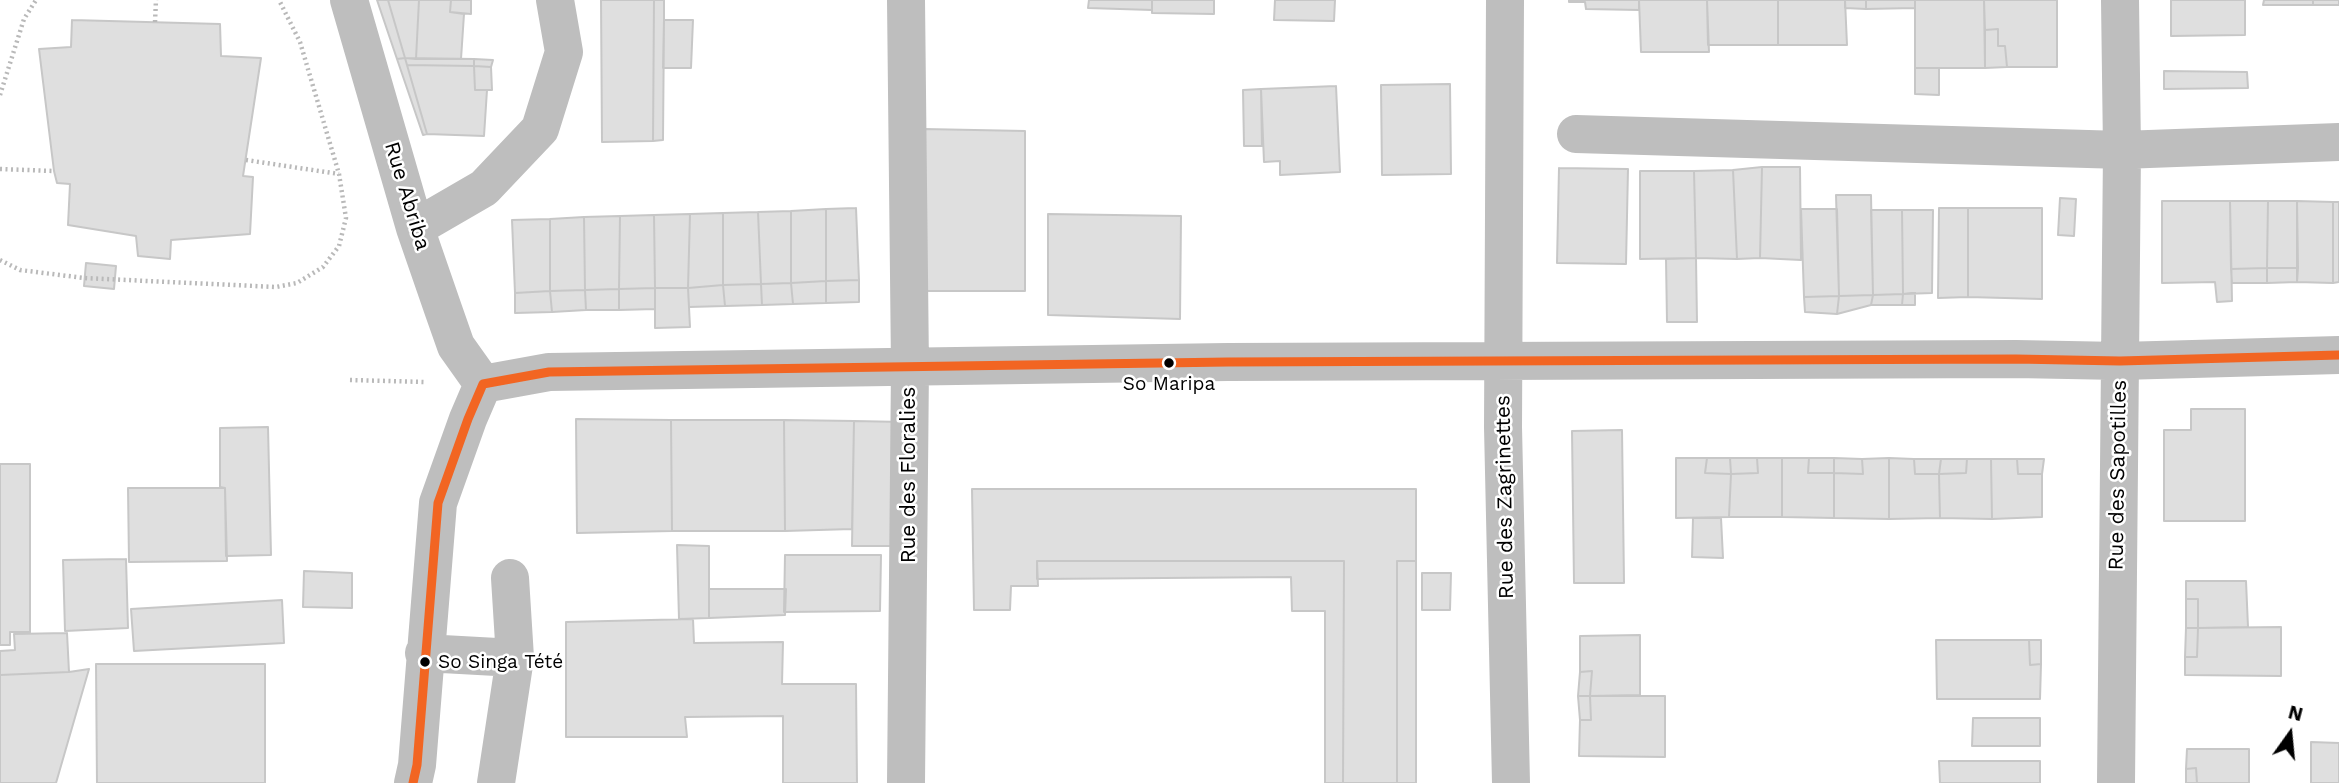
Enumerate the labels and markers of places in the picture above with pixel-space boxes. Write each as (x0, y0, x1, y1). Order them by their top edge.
marker: So Maripa (1162, 356, 1176, 370)
place label: So Maripa (1123, 373, 1215, 395)
place label: So Singa Tété (438, 651, 563, 673)
marker: So Singa Tété (418, 655, 432, 669)

